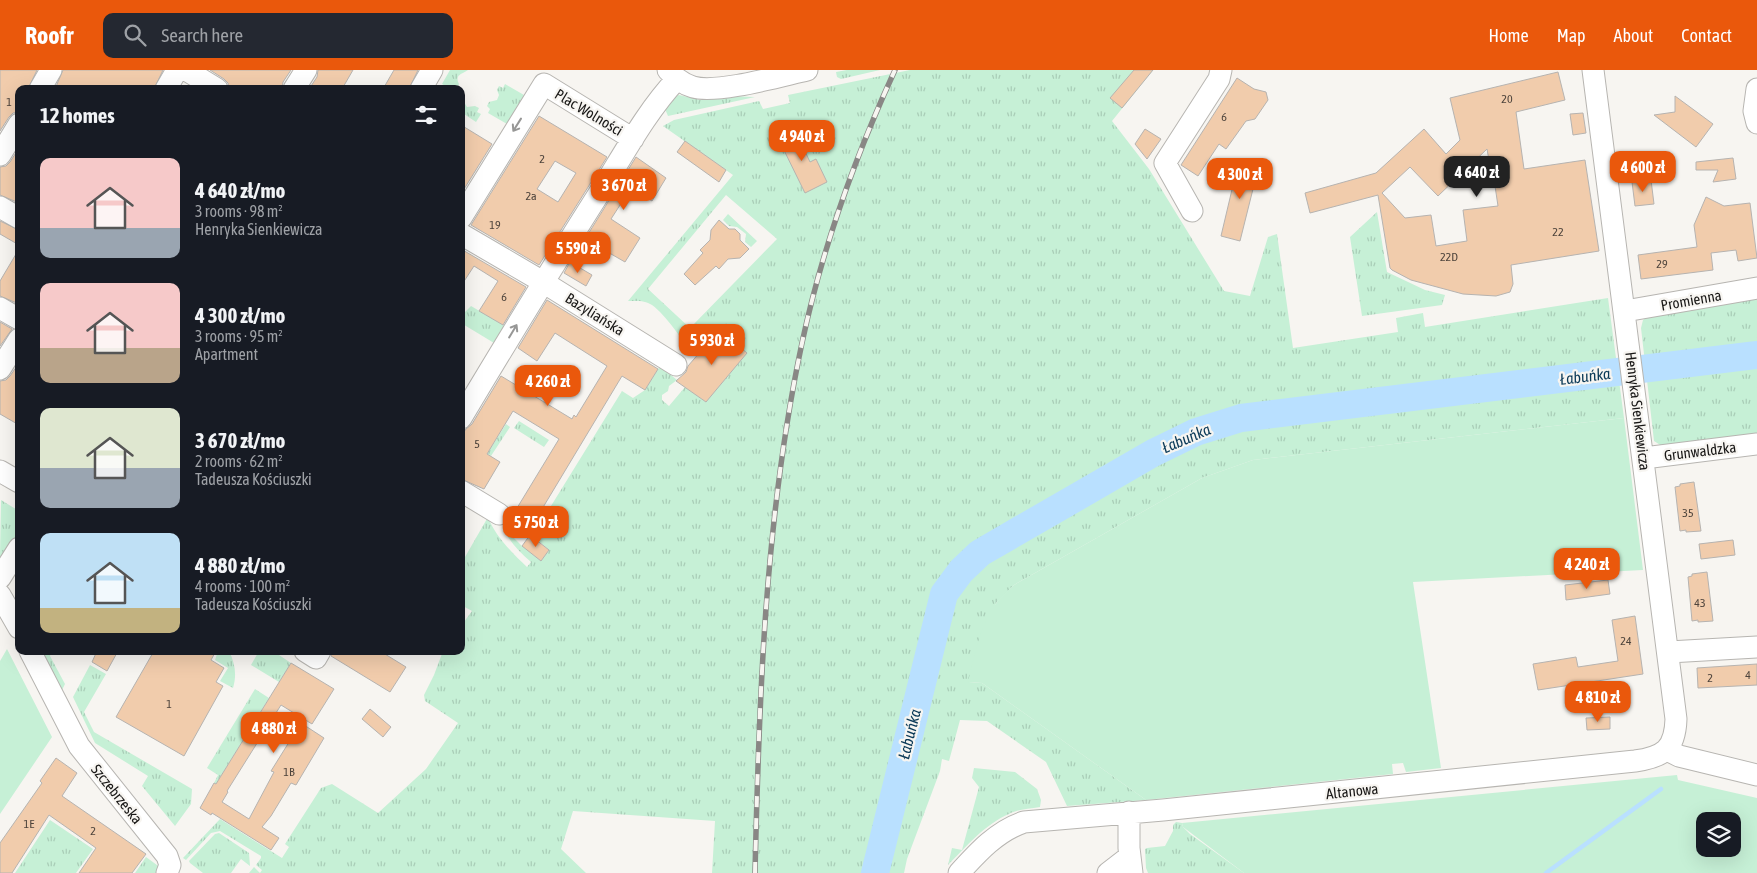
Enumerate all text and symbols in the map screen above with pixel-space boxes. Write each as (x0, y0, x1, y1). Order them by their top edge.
search box (103, 13, 453, 58)
icon: search (121, 21, 149, 49)
text: Roofr (25, 22, 73, 49)
text: Search here (161, 24, 243, 46)
text: Home (1489, 25, 1529, 46)
text: Map (1557, 25, 1586, 46)
text: About (1614, 25, 1653, 46)
text: Contact (1681, 25, 1732, 46)
street label: Plac Wolności (552, 85, 626, 139)
house number: 20 (1501, 92, 1513, 106)
house number: 1 (6, 95, 12, 109)
icon: filters (412, 101, 440, 129)
text: 12 homes (40, 103, 115, 127)
house number: 6 (1221, 110, 1227, 124)
one-way arrow (512, 118, 522, 132)
pin: 4 940 zł (750, 119, 854, 162)
text: 4 940 zł (780, 127, 824, 145)
pin: 4 600 zł (1591, 150, 1695, 193)
house number: 2 (539, 152, 545, 166)
pin: 4 640 zł (1425, 156, 1529, 198)
pin: 4 300 zł (1188, 158, 1292, 200)
text: 4 600 zł (1621, 158, 1665, 176)
text: 4 640 zł (1455, 163, 1499, 181)
text: 4 300 zł (1218, 165, 1262, 183)
pin: 3 670 zł (572, 168, 676, 211)
text: 3 670 zł (602, 176, 646, 194)
icon: home (80, 178, 140, 238)
text: 4 640 zł/mo (195, 178, 285, 202)
house number: 2a (525, 189, 537, 203)
text: 3 rooms · 98 m² (195, 202, 283, 220)
house number: 19 (489, 218, 501, 232)
text: Henryka Sienkiewicza (195, 220, 322, 238)
house number: 22 (1552, 225, 1564, 239)
pin: 5 590 zł (526, 232, 630, 274)
text: 5 590 zł (556, 239, 600, 257)
house number: 22D (1440, 250, 1458, 264)
house number: 29 (1656, 257, 1668, 271)
street label: Promienna (1659, 286, 1723, 314)
street label: Bazyliańska (562, 289, 628, 339)
house number: 6 (501, 290, 507, 304)
icon: home (80, 303, 140, 363)
text: 4 300 zł/mo (195, 303, 285, 327)
pin: 5 930 zł (660, 324, 764, 366)
one-way arrow (509, 325, 519, 339)
text: 3 rooms · 95 m² (195, 327, 283, 345)
text: 5 930 zł (690, 331, 734, 349)
text: Apartment (195, 345, 258, 363)
street label: Henryka Sienkiewicza (1622, 351, 1654, 471)
pin: 4 260 zł (496, 364, 600, 407)
water label: Łabuńka (1559, 364, 1612, 388)
text: 4 260 zł (526, 372, 570, 390)
water label: Łabuńka (1159, 420, 1213, 456)
icon: home (80, 428, 140, 488)
text: 3 670 zł/mo (195, 428, 285, 452)
house number: 5 (474, 437, 480, 451)
street label: Grunwaldzka (1663, 438, 1737, 464)
text: 2 rooms · 62 m² (195, 452, 283, 470)
text: Tadeusza Kościuszki (195, 470, 312, 488)
pin: 5 750 zł (484, 506, 588, 548)
house number: 35 (1682, 506, 1694, 520)
text: 5 750 zł (514, 513, 558, 531)
pin: 4 240 zł (1535, 548, 1639, 590)
icon: home (80, 553, 140, 613)
text: 4 880 zł/mo (195, 553, 285, 577)
text: 4 240 zł (1565, 555, 1609, 573)
text: 4 rooms · 100 m² (195, 577, 290, 595)
text: Tadeusza Kościuszki (195, 595, 312, 613)
house number: 43 (1694, 596, 1706, 610)
house number: 24 (1620, 634, 1632, 648)
house number: 4 (1745, 668, 1751, 682)
house number: 2 (1707, 671, 1713, 685)
pin: 4 810 zł (1546, 680, 1650, 723)
text: 4 810 zł (1576, 688, 1620, 706)
house number: 1 (166, 697, 172, 711)
water label: Łabuńka (894, 707, 924, 761)
pin: 4 880 zł (222, 712, 326, 754)
text: 4 880 zł (252, 719, 296, 737)
street label: Szczebrzeska (88, 761, 146, 827)
house number: 1B (283, 765, 295, 779)
street label: Altanowa (1325, 780, 1379, 802)
map controls (1696, 812, 1741, 857)
button: layers (1696, 812, 1741, 857)
house number: 1E (24, 817, 34, 831)
house number: 2 (90, 824, 96, 838)

